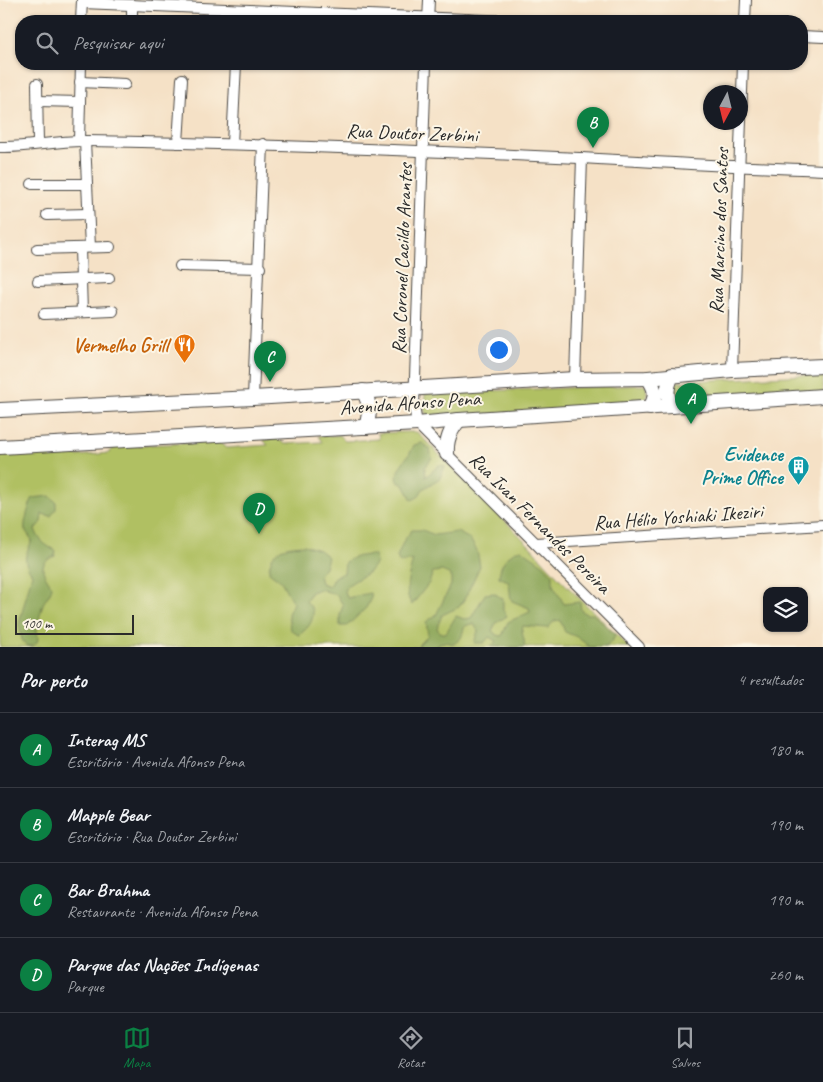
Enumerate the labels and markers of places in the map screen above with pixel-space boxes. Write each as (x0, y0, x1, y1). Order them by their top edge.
pin: B (577, 107, 609, 148)
place label: Vermelho Grill (73, 333, 172, 358)
restaurant icon: Vermelho Grill (172, 333, 196, 364)
pin: C (254, 341, 286, 382)
pin: A (675, 383, 707, 424)
place label: Evidence Prime Office (701, 442, 784, 490)
building icon: Evidence Prime Office (787, 454, 811, 485)
pin: D (243, 493, 275, 534)

